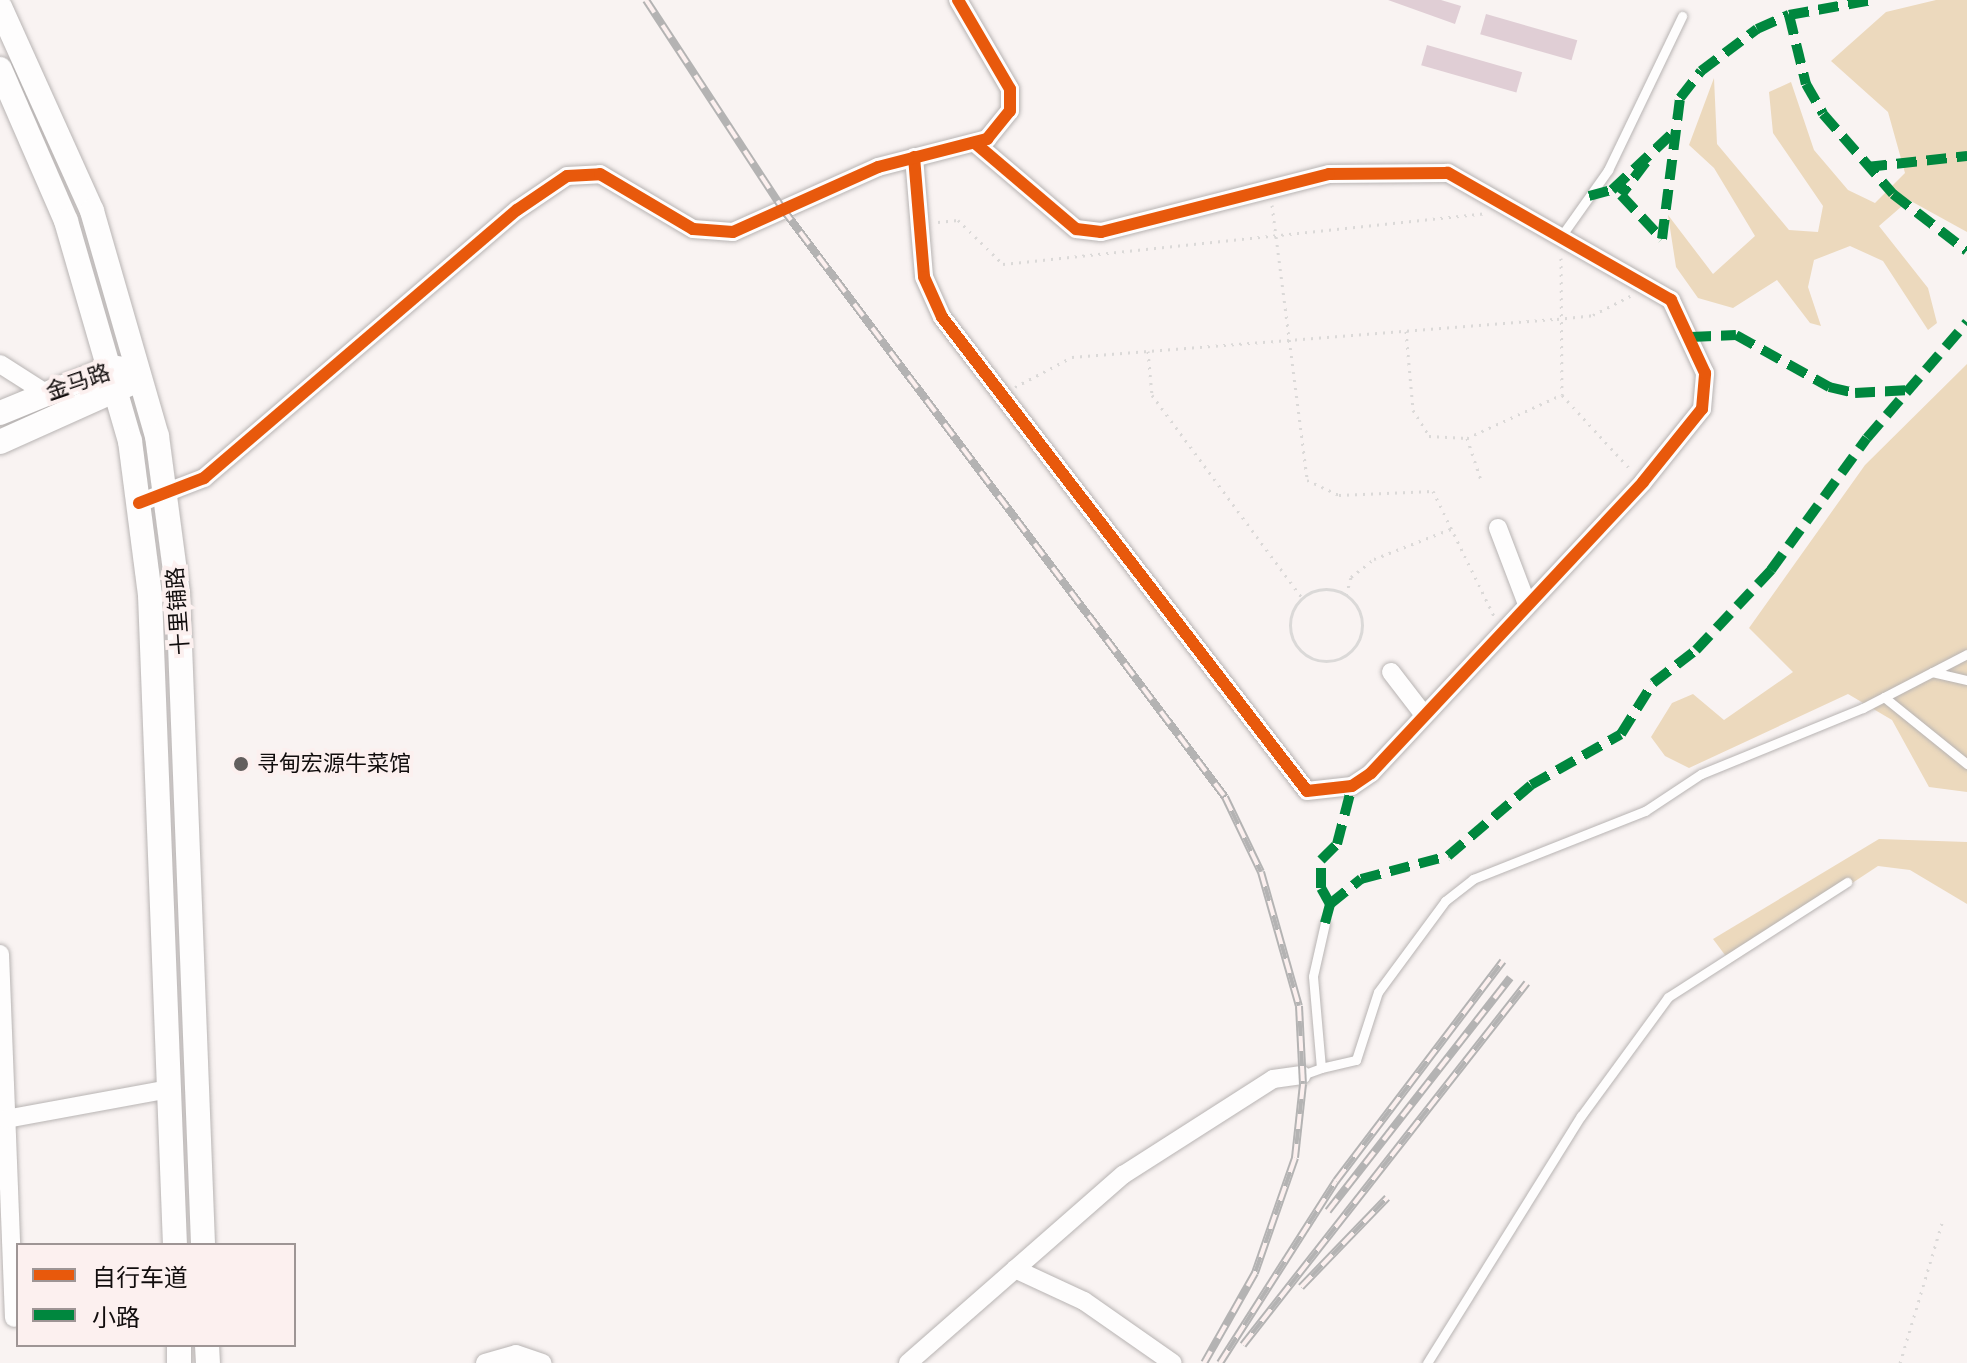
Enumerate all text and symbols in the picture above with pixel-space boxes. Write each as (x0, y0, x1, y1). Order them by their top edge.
street label: 金马路 (43, 359, 113, 405)
street label: 十里铺路 (162, 566, 194, 656)
place label: 寻甸宏源牛菜馆 (257, 751, 411, 777)
marker: 寻甸宏源牛菜馆 (232, 755, 250, 773)
legend (16, 1243, 296, 1347)
text: 自行车道 (92, 1263, 188, 1292)
text: 小路 (92, 1303, 140, 1332)

